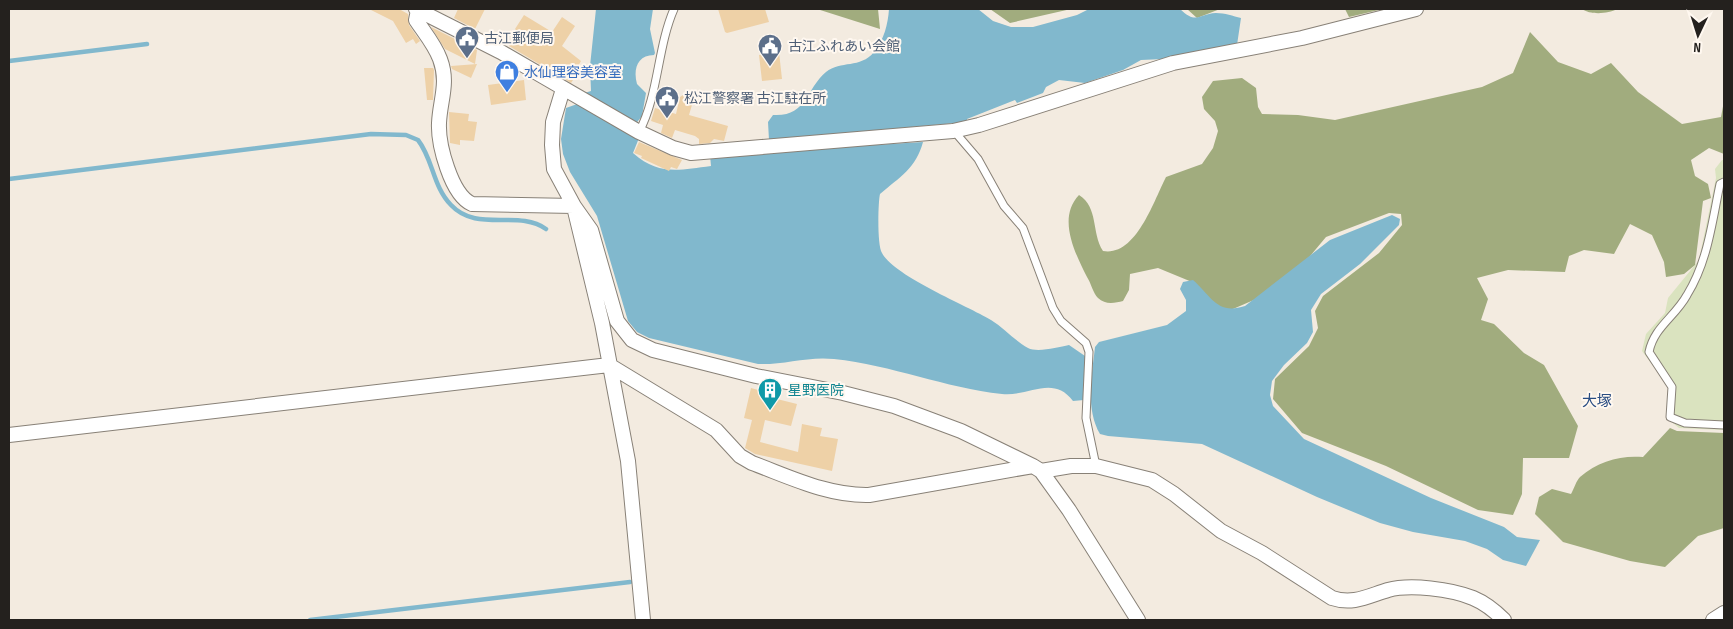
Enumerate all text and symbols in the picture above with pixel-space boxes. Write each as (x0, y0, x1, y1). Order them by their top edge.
north arrow (1673, 10, 1723, 60)
public building icon: 古江郵便局 (454, 25, 480, 59)
place label: 古江郵便局 (484, 30, 554, 47)
public building icon: 古江ふれあい会館 (757, 33, 783, 67)
place label: 古江ふれあい会館 (788, 38, 900, 55)
text: N (1693, 39, 1701, 56)
shop icon: 水仙理容美容室 (494, 59, 520, 93)
place label: 水仙理容美容室 (524, 64, 622, 81)
public building icon: 松江警察署 古江駐在所 (654, 85, 680, 119)
place label: 松江警察署 古江駐在所 (684, 90, 826, 107)
building icon: 星野医院 (757, 377, 783, 411)
place label: 星野医院 (788, 382, 844, 399)
district label: 大塚 (1582, 392, 1612, 411)

